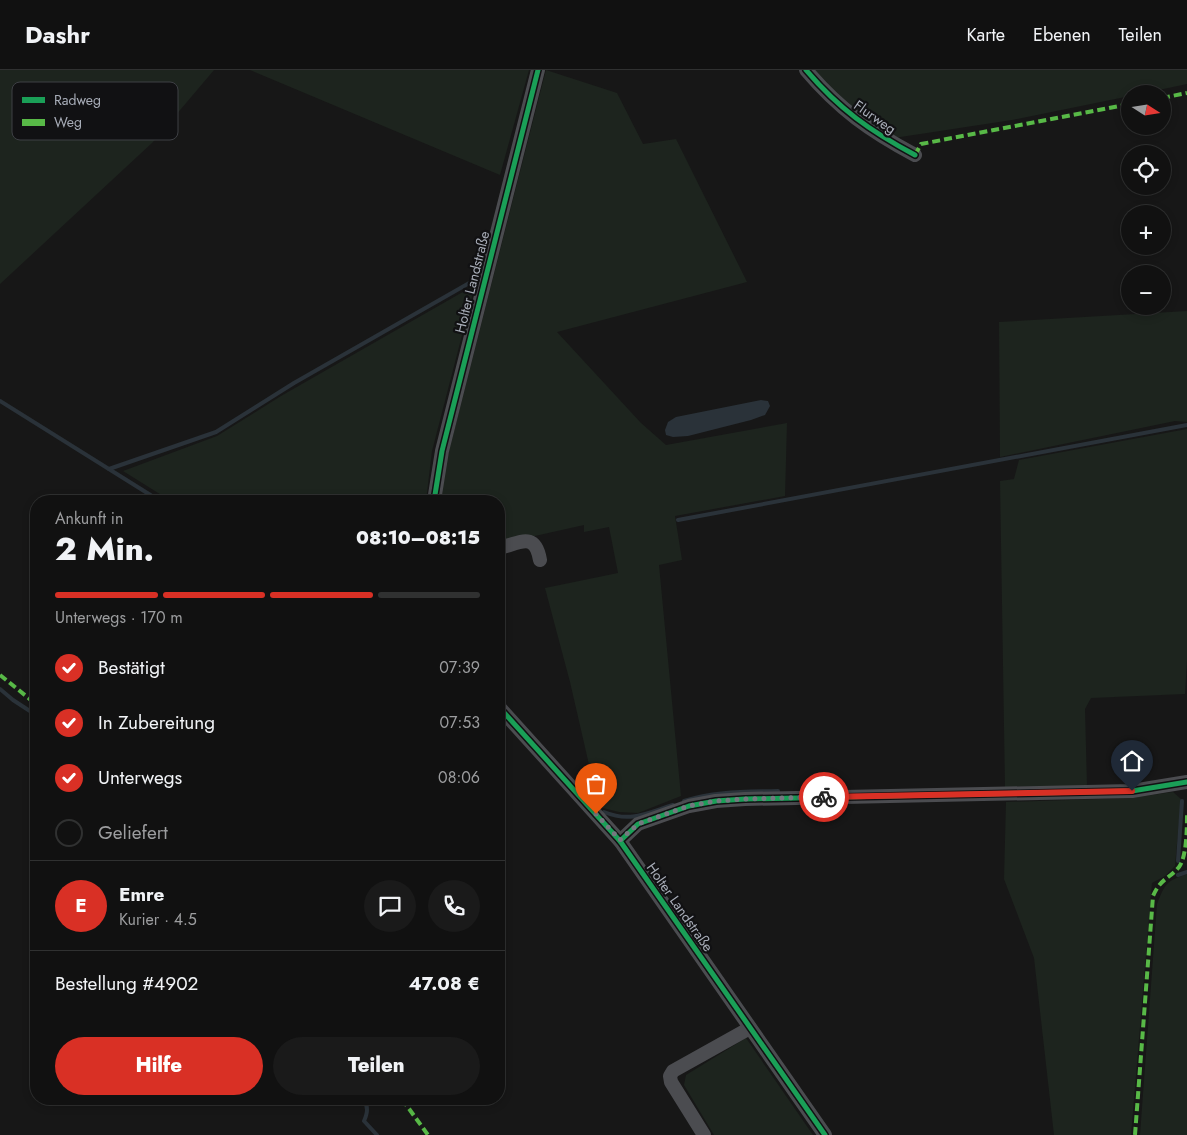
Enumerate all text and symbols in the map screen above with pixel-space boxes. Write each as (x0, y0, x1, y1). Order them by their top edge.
text: Dashr (25, 17, 90, 52)
text: Karte (966, 22, 1005, 48)
text: Ebenen (1033, 22, 1091, 48)
text: Teilen (1119, 22, 1162, 48)
legend (12, 82, 178, 140)
north arrow (1121, 85, 1171, 135)
map controls (1121, 85, 1171, 315)
text: Radweg (54, 90, 101, 110)
street label: Flurweg (850, 95, 900, 139)
text: Weg (54, 112, 82, 132)
button: locate (1121, 145, 1171, 195)
button: + (1121, 205, 1171, 255)
street label: Holter Landstraße (450, 229, 494, 335)
button: − (1121, 265, 1171, 315)
text: Ankunft in (55, 507, 123, 530)
text: 08:10–08:15 (356, 524, 480, 551)
text: 2 Min. (55, 526, 154, 572)
text: Unterwegs · 170 m (55, 606, 183, 629)
icon: check (55, 654, 83, 682)
text: Bestätigt (98, 654, 165, 681)
text: 07:39 (439, 656, 480, 679)
icon: check (55, 709, 83, 737)
text: In Zubereitung (98, 709, 215, 736)
text: 07:53 (439, 711, 480, 734)
pin (1111, 740, 1153, 791)
icon: home (1118, 747, 1146, 775)
pin (575, 763, 617, 814)
icon: check (55, 764, 83, 792)
text: Unterwegs (98, 764, 182, 791)
text: 08:06 (438, 766, 480, 789)
icon: bag (582, 770, 610, 798)
courier (799, 772, 849, 822)
icon: bike (810, 783, 838, 811)
text: Geliefert (98, 819, 168, 846)
street label: Holter Landstraße (642, 858, 718, 956)
button: chat (364, 880, 416, 932)
button: phone (428, 880, 480, 932)
text: Emre (119, 881, 164, 908)
text: E (75, 892, 87, 919)
text: Kurier · 4.5 (119, 908, 197, 931)
text: Bestellung #4902 (55, 970, 198, 997)
text: 47.08 € (408, 970, 480, 997)
button: Hilfe (55, 1037, 263, 1095)
button: Teilen (273, 1037, 480, 1095)

